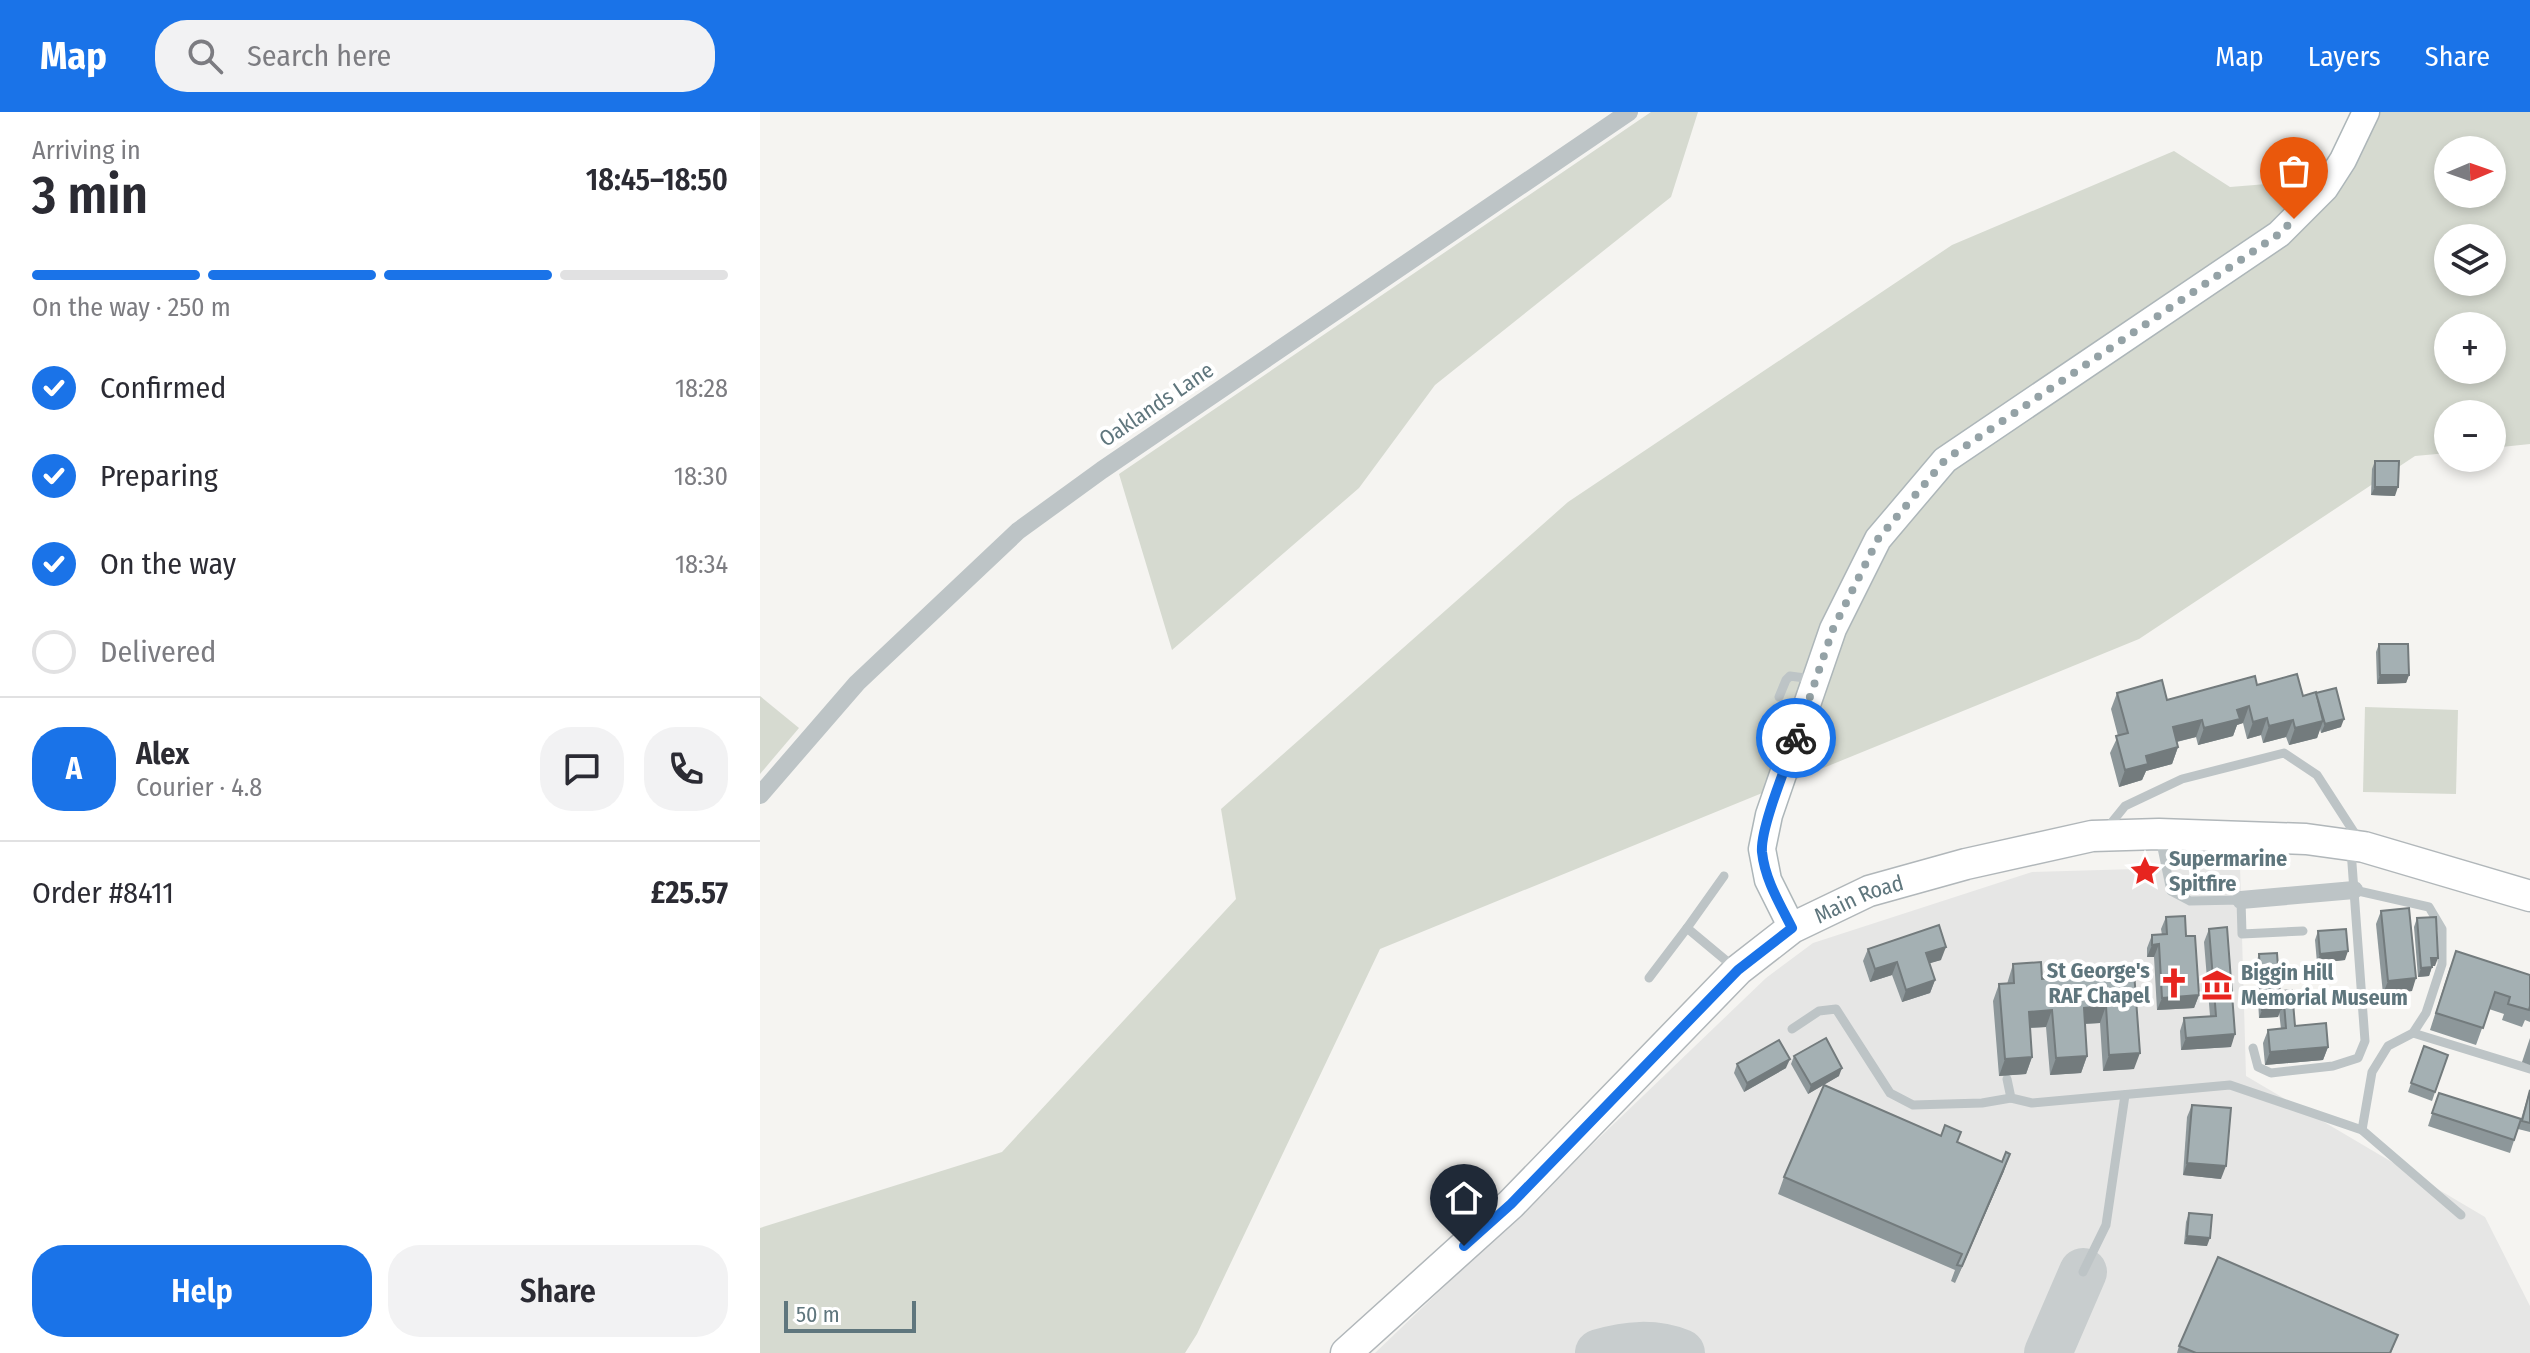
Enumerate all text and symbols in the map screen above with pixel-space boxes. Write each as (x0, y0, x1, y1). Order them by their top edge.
search box (155, 20, 715, 92)
text: Map (40, 33, 107, 79)
icon: search (183, 34, 227, 78)
text: Search here (247, 38, 391, 74)
text: Map (2215, 40, 2264, 73)
text: Layers (2308, 40, 2381, 73)
text: Share (2425, 40, 2490, 73)
text: Arriving in (32, 135, 141, 166)
north arrow (2434, 136, 2506, 208)
map controls (2434, 136, 2506, 472)
pin (2260, 137, 2328, 219)
icon: bag (2272, 149, 2316, 193)
text: 18:45–18:50 (586, 162, 728, 198)
text: 3 min (32, 164, 148, 227)
button: layers (2434, 224, 2506, 296)
text: On the way · 250 m (32, 292, 231, 323)
button: + (2434, 312, 2506, 384)
street label: Oaklands Lane (1094, 356, 1218, 452)
icon: check (32, 366, 76, 410)
text: Confirmed (100, 370, 226, 406)
text: 18:28 (675, 373, 728, 404)
button: − (2434, 400, 2506, 472)
icon: check (32, 454, 76, 498)
text: Preparing (100, 458, 218, 494)
text: 18:30 (674, 461, 728, 492)
icon: check (32, 542, 76, 586)
text: On the way (100, 546, 236, 582)
text: 18:34 (675, 549, 728, 580)
text: Delivered (100, 634, 216, 670)
courier (1756, 698, 1836, 778)
icon: bike (1774, 716, 1818, 760)
button: chat (540, 727, 624, 811)
button: phone (644, 727, 728, 811)
text: Alex (136, 736, 189, 772)
text: A (66, 751, 82, 787)
text: Courier · 4.8 (136, 772, 262, 803)
place label: Supermarine Spitfire (2169, 845, 2287, 897)
place icon: Supermarine Spitfire (2128, 854, 2162, 888)
street label: Main Road (1810, 869, 1906, 929)
text: Order #8411 (32, 875, 174, 911)
text: £25.57 (651, 875, 728, 911)
place label: St George's RAF Chapel (2047, 957, 2151, 1009)
place label: Biggin Hill Memorial Museum (2241, 959, 2408, 1011)
church icon: St George's RAF Chapel (2157, 966, 2191, 1000)
museum icon: Biggin Hill Memorial Museum (2200, 968, 2234, 1002)
pin (1430, 1164, 1498, 1246)
icon: home (1442, 1176, 1486, 1220)
button: Help (32, 1245, 372, 1337)
button: Share (388, 1245, 728, 1337)
scale bar (784, 1297, 916, 1333)
text: 50 m (796, 1301, 840, 1328)

